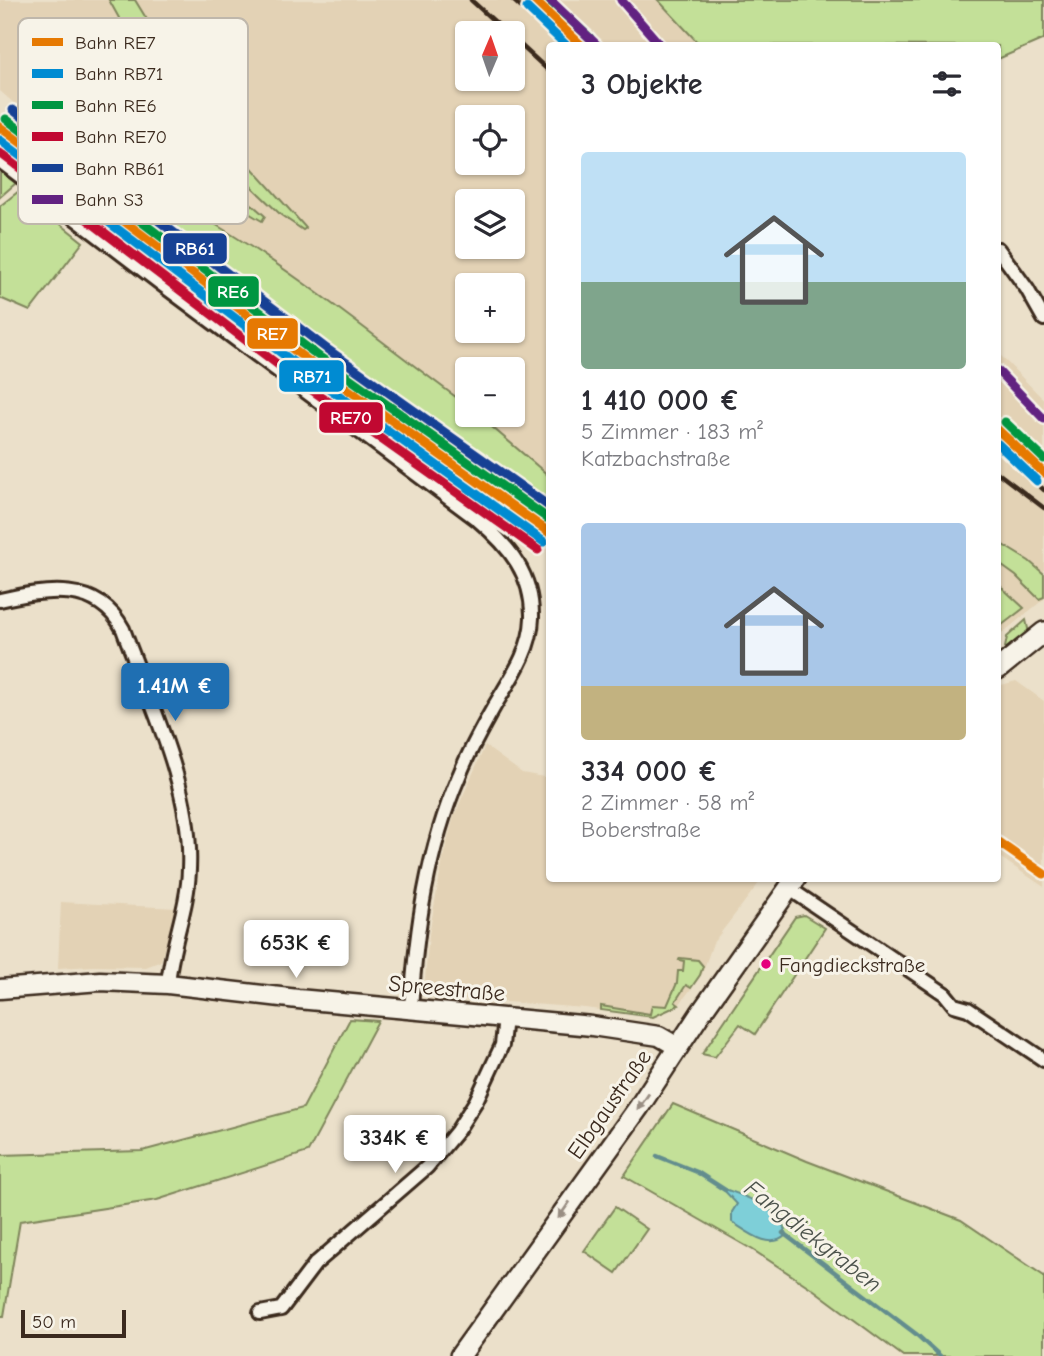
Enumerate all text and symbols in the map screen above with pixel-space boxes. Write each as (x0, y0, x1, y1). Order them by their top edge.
legend (18, 18, 248, 224)
north arrow (455, 21, 525, 91)
map controls (455, 21, 525, 427)
text: Bahn RE7 (75, 32, 155, 54)
text: Bahn RB71 (75, 63, 163, 85)
icon: filters (928, 65, 966, 103)
text: 3 Objekte (581, 67, 702, 102)
text: Bahn RE6 (75, 95, 157, 117)
button: locate (455, 105, 525, 175)
text: Bahn RE70 (75, 126, 167, 148)
text: Bahn RB61 (75, 158, 165, 180)
text: Bahn S3 (75, 189, 144, 211)
button: layers (455, 189, 525, 259)
icon: home (711, 197, 837, 323)
line badge: RB61 (162, 232, 228, 265)
text: RB61 (175, 238, 215, 260)
button: + (455, 273, 525, 343)
line badge: RE6 (207, 275, 260, 308)
text: RE6 (217, 281, 249, 303)
line badge: RE7 (246, 317, 299, 350)
text: RE7 (257, 323, 288, 345)
button: − (455, 357, 525, 427)
line badge: RB71 (278, 359, 345, 393)
text: RB71 (293, 366, 331, 388)
text: 1 410 000 € (581, 383, 740, 418)
line badge: RE70 (318, 401, 384, 434)
text: RE70 (330, 407, 372, 429)
text: 5 Zimmer · 183 m² (581, 418, 763, 445)
text: Katzbachstraße (581, 445, 730, 472)
icon: home (711, 568, 837, 694)
pin: 1.41M € (110, 664, 240, 723)
text: 1.41M € (137, 672, 213, 699)
text: 334 000 € (581, 754, 718, 789)
text: 2 Zimmer · 58 m² (581, 789, 754, 816)
text: Boberstraße (581, 816, 701, 843)
pin: 653K € (239, 920, 353, 980)
text: 653K € (260, 929, 332, 956)
place label: Fangdieckstraße (779, 953, 925, 977)
marker: Fangdieckstraße (759, 957, 773, 971)
street label: Spreestraße (388, 970, 506, 1007)
street label: Elbgaustraße (562, 1044, 657, 1164)
one-way arrow (636, 1093, 650, 1111)
pin: 334K € (338, 1116, 452, 1175)
text: 334K € (360, 1124, 430, 1151)
water label: Fangdiekgraben (739, 1174, 887, 1298)
one-way arrow (558, 1200, 571, 1219)
scale bar (21, 1307, 126, 1339)
text: 50 m (32, 1311, 76, 1333)

